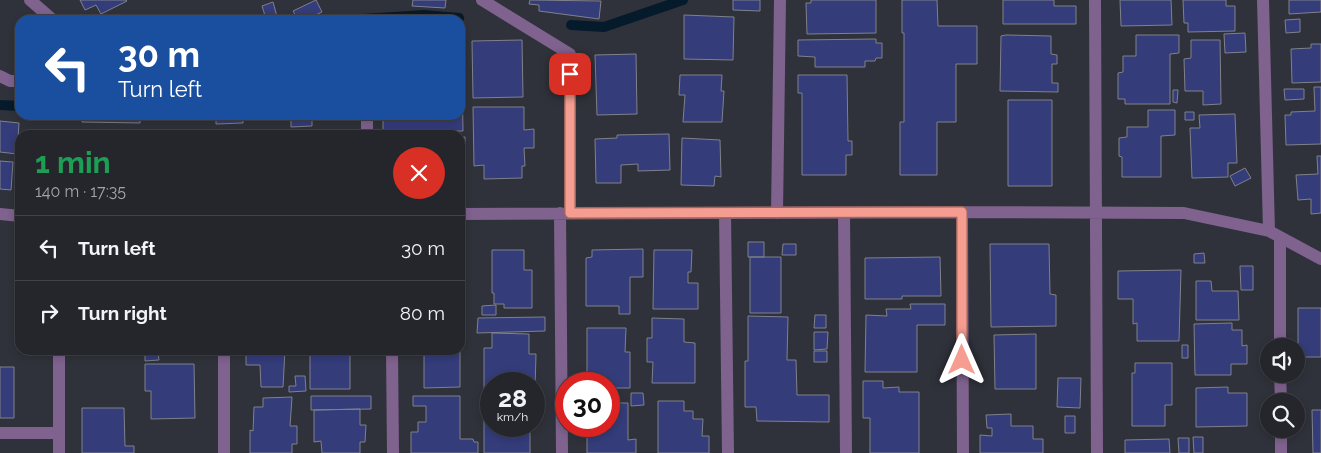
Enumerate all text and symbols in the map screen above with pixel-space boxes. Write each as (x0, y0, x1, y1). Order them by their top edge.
text: 30 m (118, 34, 200, 75)
icon: left (35, 35, 100, 100)
pin (549, 53, 591, 95)
icon: arrive (556, 60, 584, 88)
text: Turn left (118, 76, 202, 102)
text: 1 min (35, 145, 111, 180)
button: close (393, 147, 445, 199)
text: 140 m · 17:35 (35, 182, 126, 201)
icon: left (35, 234, 63, 262)
text: Turn left (78, 237, 155, 259)
text: 30 m (401, 237, 445, 259)
icon: right (35, 299, 63, 327)
text: Turn right (78, 302, 167, 324)
text: 80 m (400, 302, 445, 324)
position arrow (935, 333, 987, 385)
map controls (1260, 338, 1305, 438)
button: sound (1260, 338, 1305, 383)
speed limit sign: 30 (555, 372, 620, 437)
text: 28 (498, 383, 527, 413)
button: search (1260, 393, 1305, 438)
text: km/h (497, 410, 528, 424)

